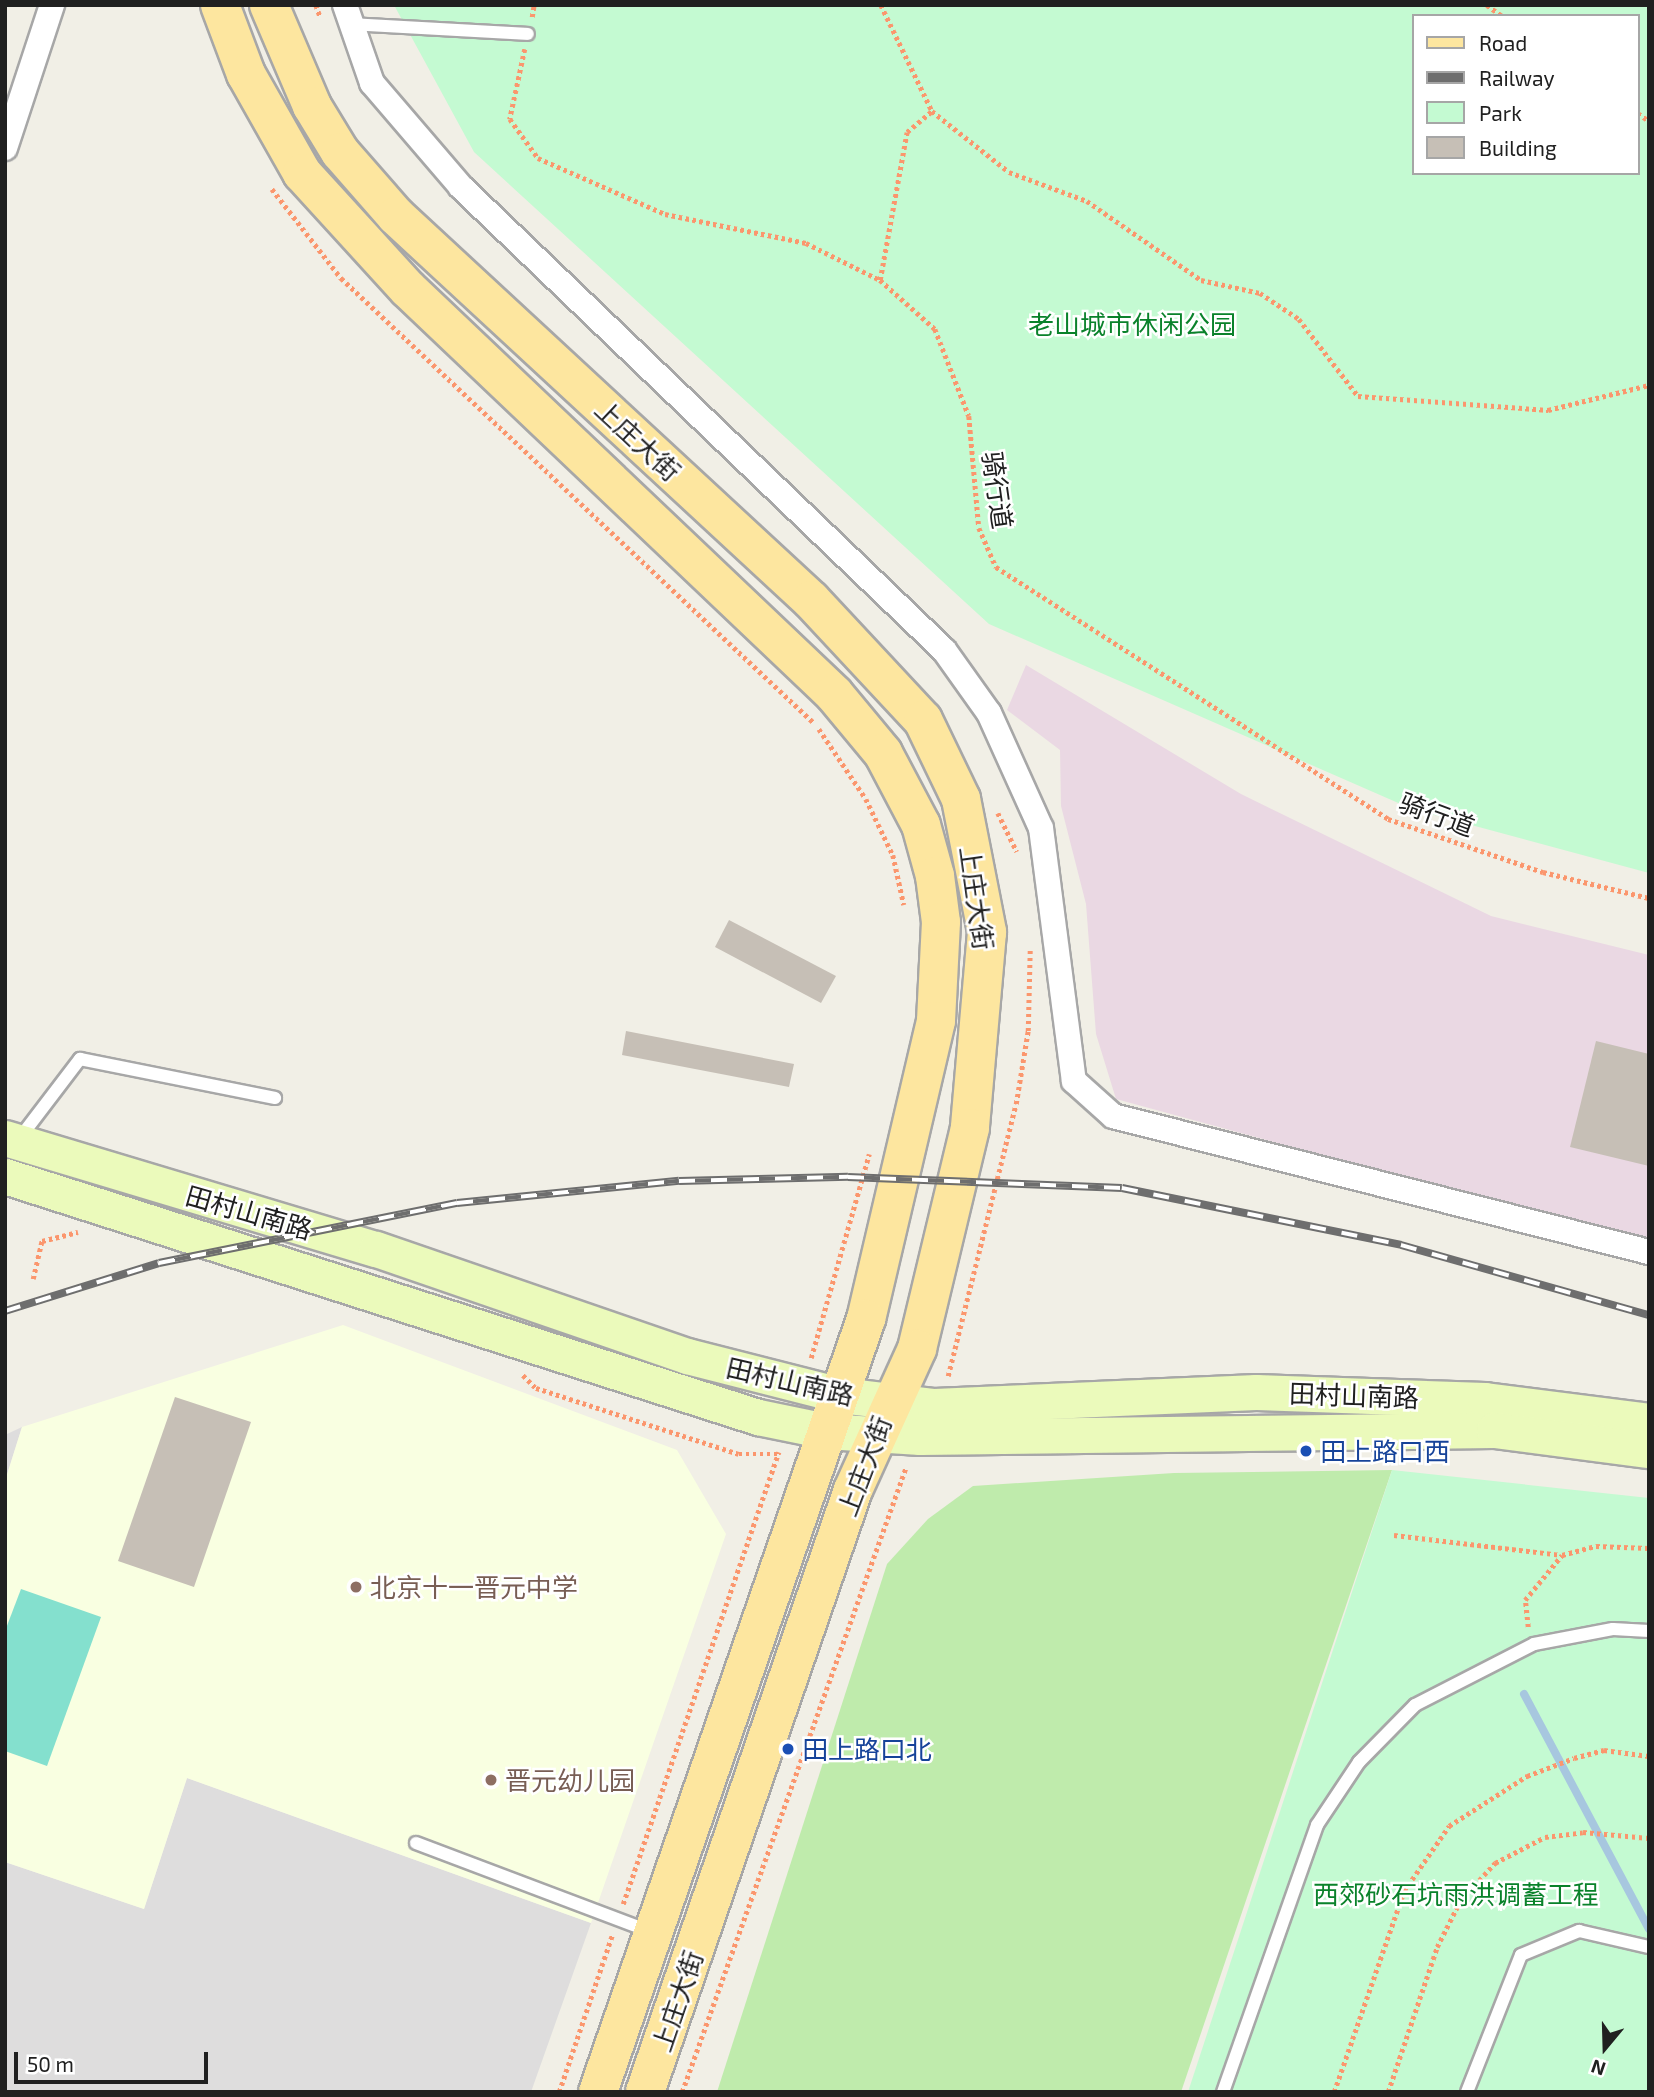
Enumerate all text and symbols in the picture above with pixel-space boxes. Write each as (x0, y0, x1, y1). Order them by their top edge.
legend (1412, 14, 1640, 175)
text: Road (1479, 30, 1527, 55)
text: Railway (1479, 65, 1555, 90)
text: Park (1479, 100, 1522, 125)
text: Building (1479, 135, 1557, 160)
park label: 老山城市休闲公园 (1028, 308, 1236, 340)
street label: 上庄大街 (589, 393, 687, 487)
street label: 骑行道 (977, 449, 1019, 531)
street label: 骑行道 (1395, 786, 1479, 842)
street label: 上庄大街 (954, 844, 1000, 952)
street label: 田村山南路 (182, 1179, 316, 1245)
street label: 田村山南路 (723, 1351, 857, 1411)
street label: 田村山南路 (1288, 1377, 1420, 1413)
street label: 上庄大街 (831, 1412, 897, 1520)
place label: 田上路口西 (1320, 1435, 1450, 1467)
marker: 田上路口西 (1298, 1443, 1314, 1459)
place label: 北京十一晋元中学 (370, 1571, 578, 1603)
marker: 北京十一晋元中学 (348, 1579, 364, 1595)
place label: 田上路口北 (802, 1733, 932, 1765)
marker: 田上路口北 (780, 1741, 796, 1757)
place label: 晋元幼儿园 (505, 1764, 635, 1796)
marker: 晋元幼儿园 (483, 1772, 499, 1788)
park label: 西郊砂石坑雨洪调蓄工程 (1313, 1878, 1599, 1910)
street label: 上庄大街 (645, 1947, 709, 2055)
north arrow (1570, 2013, 1640, 2083)
scale bar (18, 2038, 212, 2082)
text: 50 m (27, 2051, 74, 2076)
text: N (1588, 2055, 1608, 2081)

